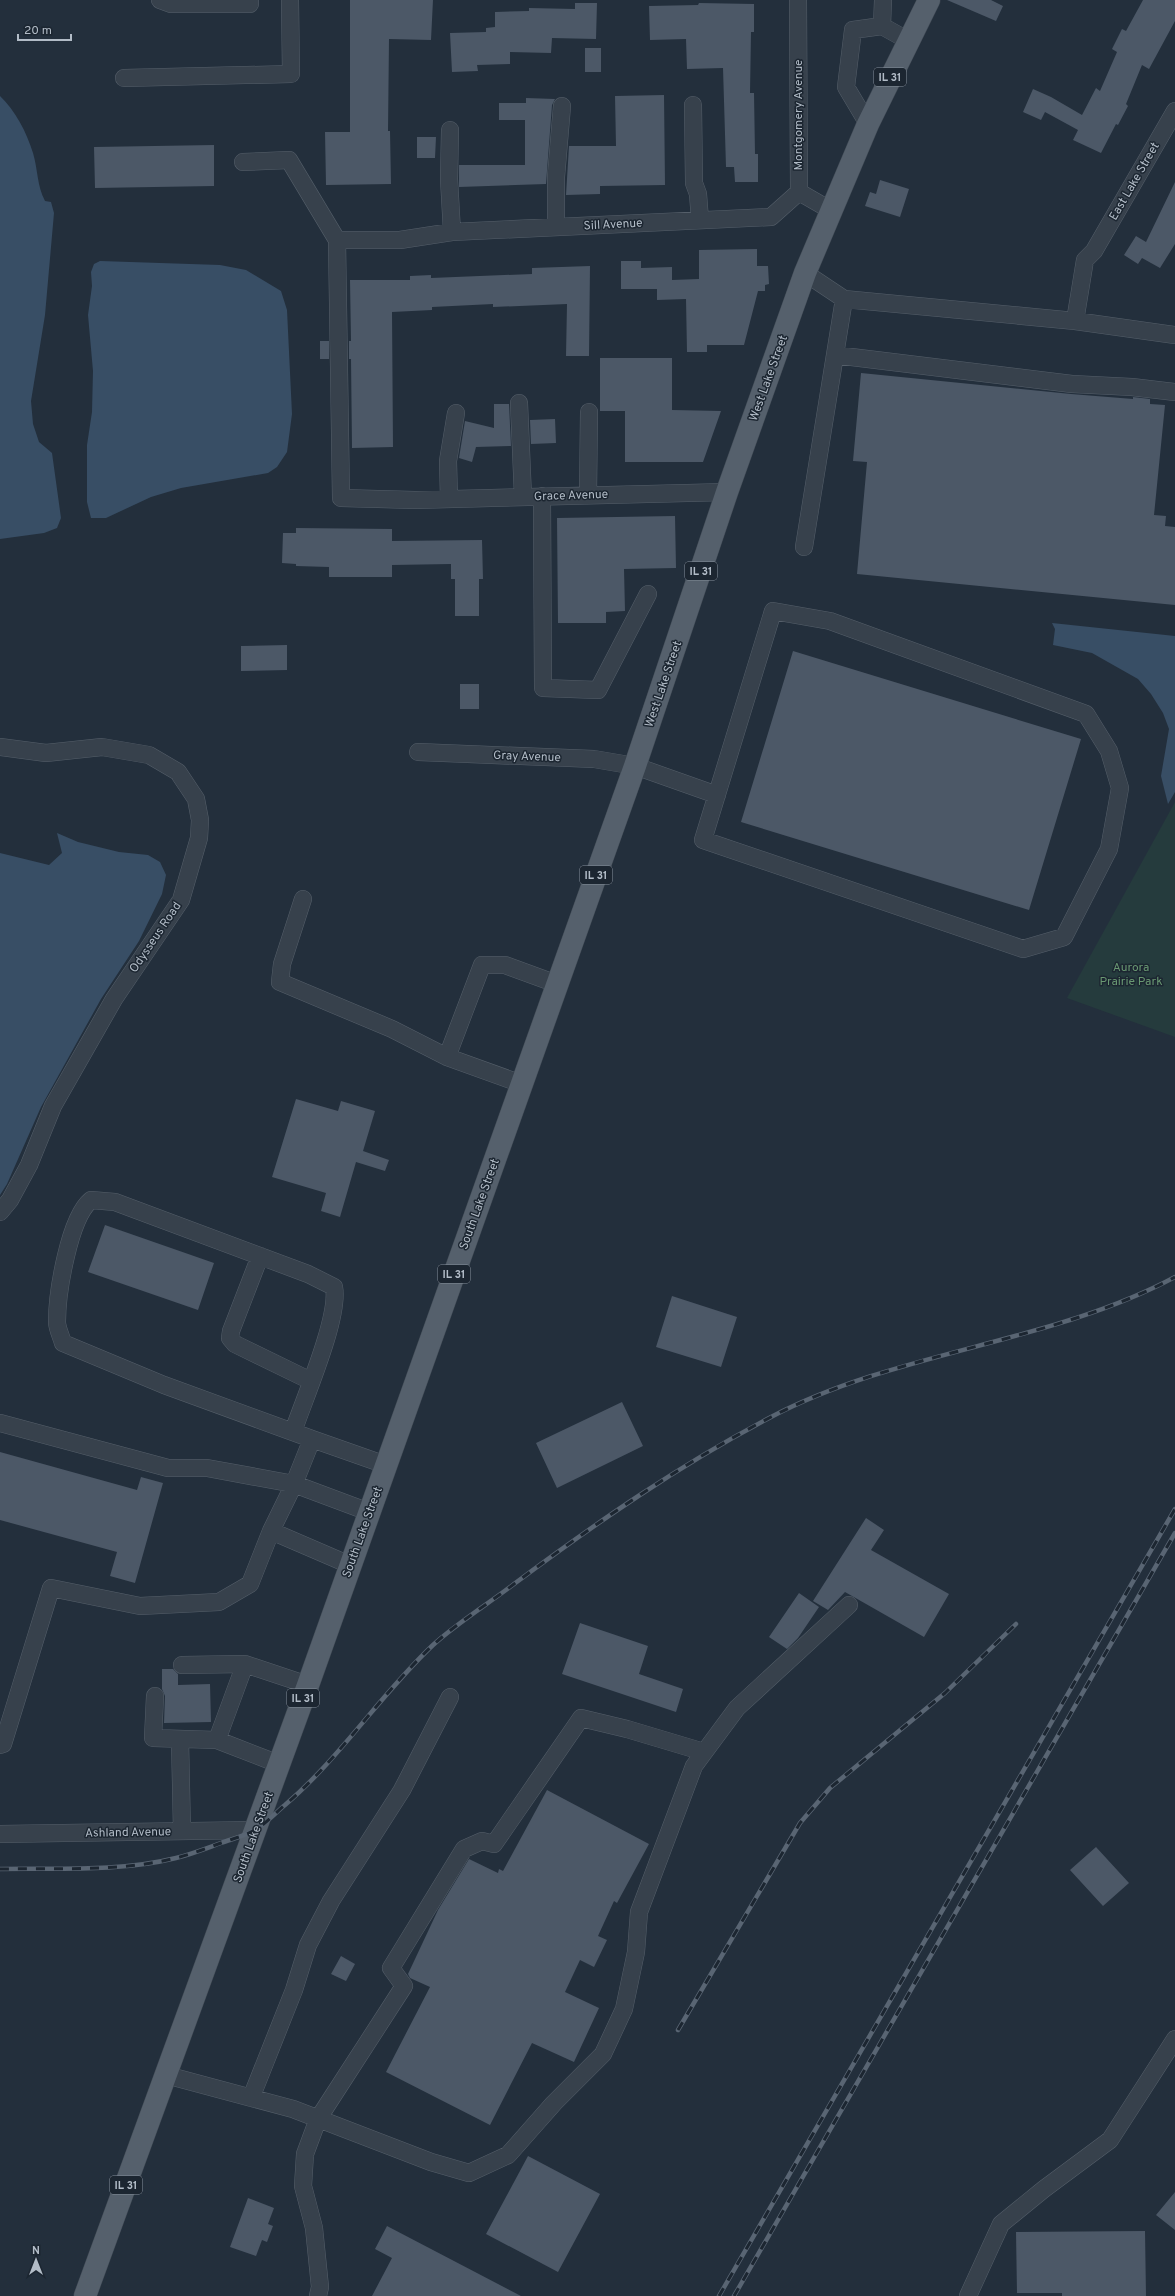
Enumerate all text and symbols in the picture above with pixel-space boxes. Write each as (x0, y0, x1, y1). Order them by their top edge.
scale bar (18, 16, 71, 42)
text: 20 m (24, 23, 52, 39)
street label: Montgomery Avenue (791, 59, 807, 171)
road number: IL 31 (874, 68, 906, 86)
street label: East Lake Street (1106, 140, 1164, 223)
street label: Sill Avenue (583, 215, 643, 235)
street label: West Lake Street (746, 333, 792, 424)
street label: Grace Avenue (534, 487, 608, 505)
road number: IL 31 (685, 562, 717, 580)
street label: West Lake Street (642, 639, 686, 730)
street label: Gray Avenue (493, 748, 561, 766)
road number: IL 31 (580, 866, 612, 884)
street label: Odysseus Road (126, 899, 185, 976)
park label: Aurora Prairie Park (1099, 960, 1163, 990)
street label: South Lake Street (456, 1157, 504, 1252)
road number: IL 31 (438, 1265, 470, 1283)
street label: South Lake Street (339, 1485, 387, 1580)
road number: IL 31 (287, 1689, 319, 1707)
street label: South Lake Street (230, 1790, 278, 1885)
street label: Ashland Avenue (85, 1824, 171, 1842)
road number: IL 31 (110, 2176, 142, 2194)
north arrow (16, 2240, 56, 2280)
text: N (32, 2244, 40, 2258)

